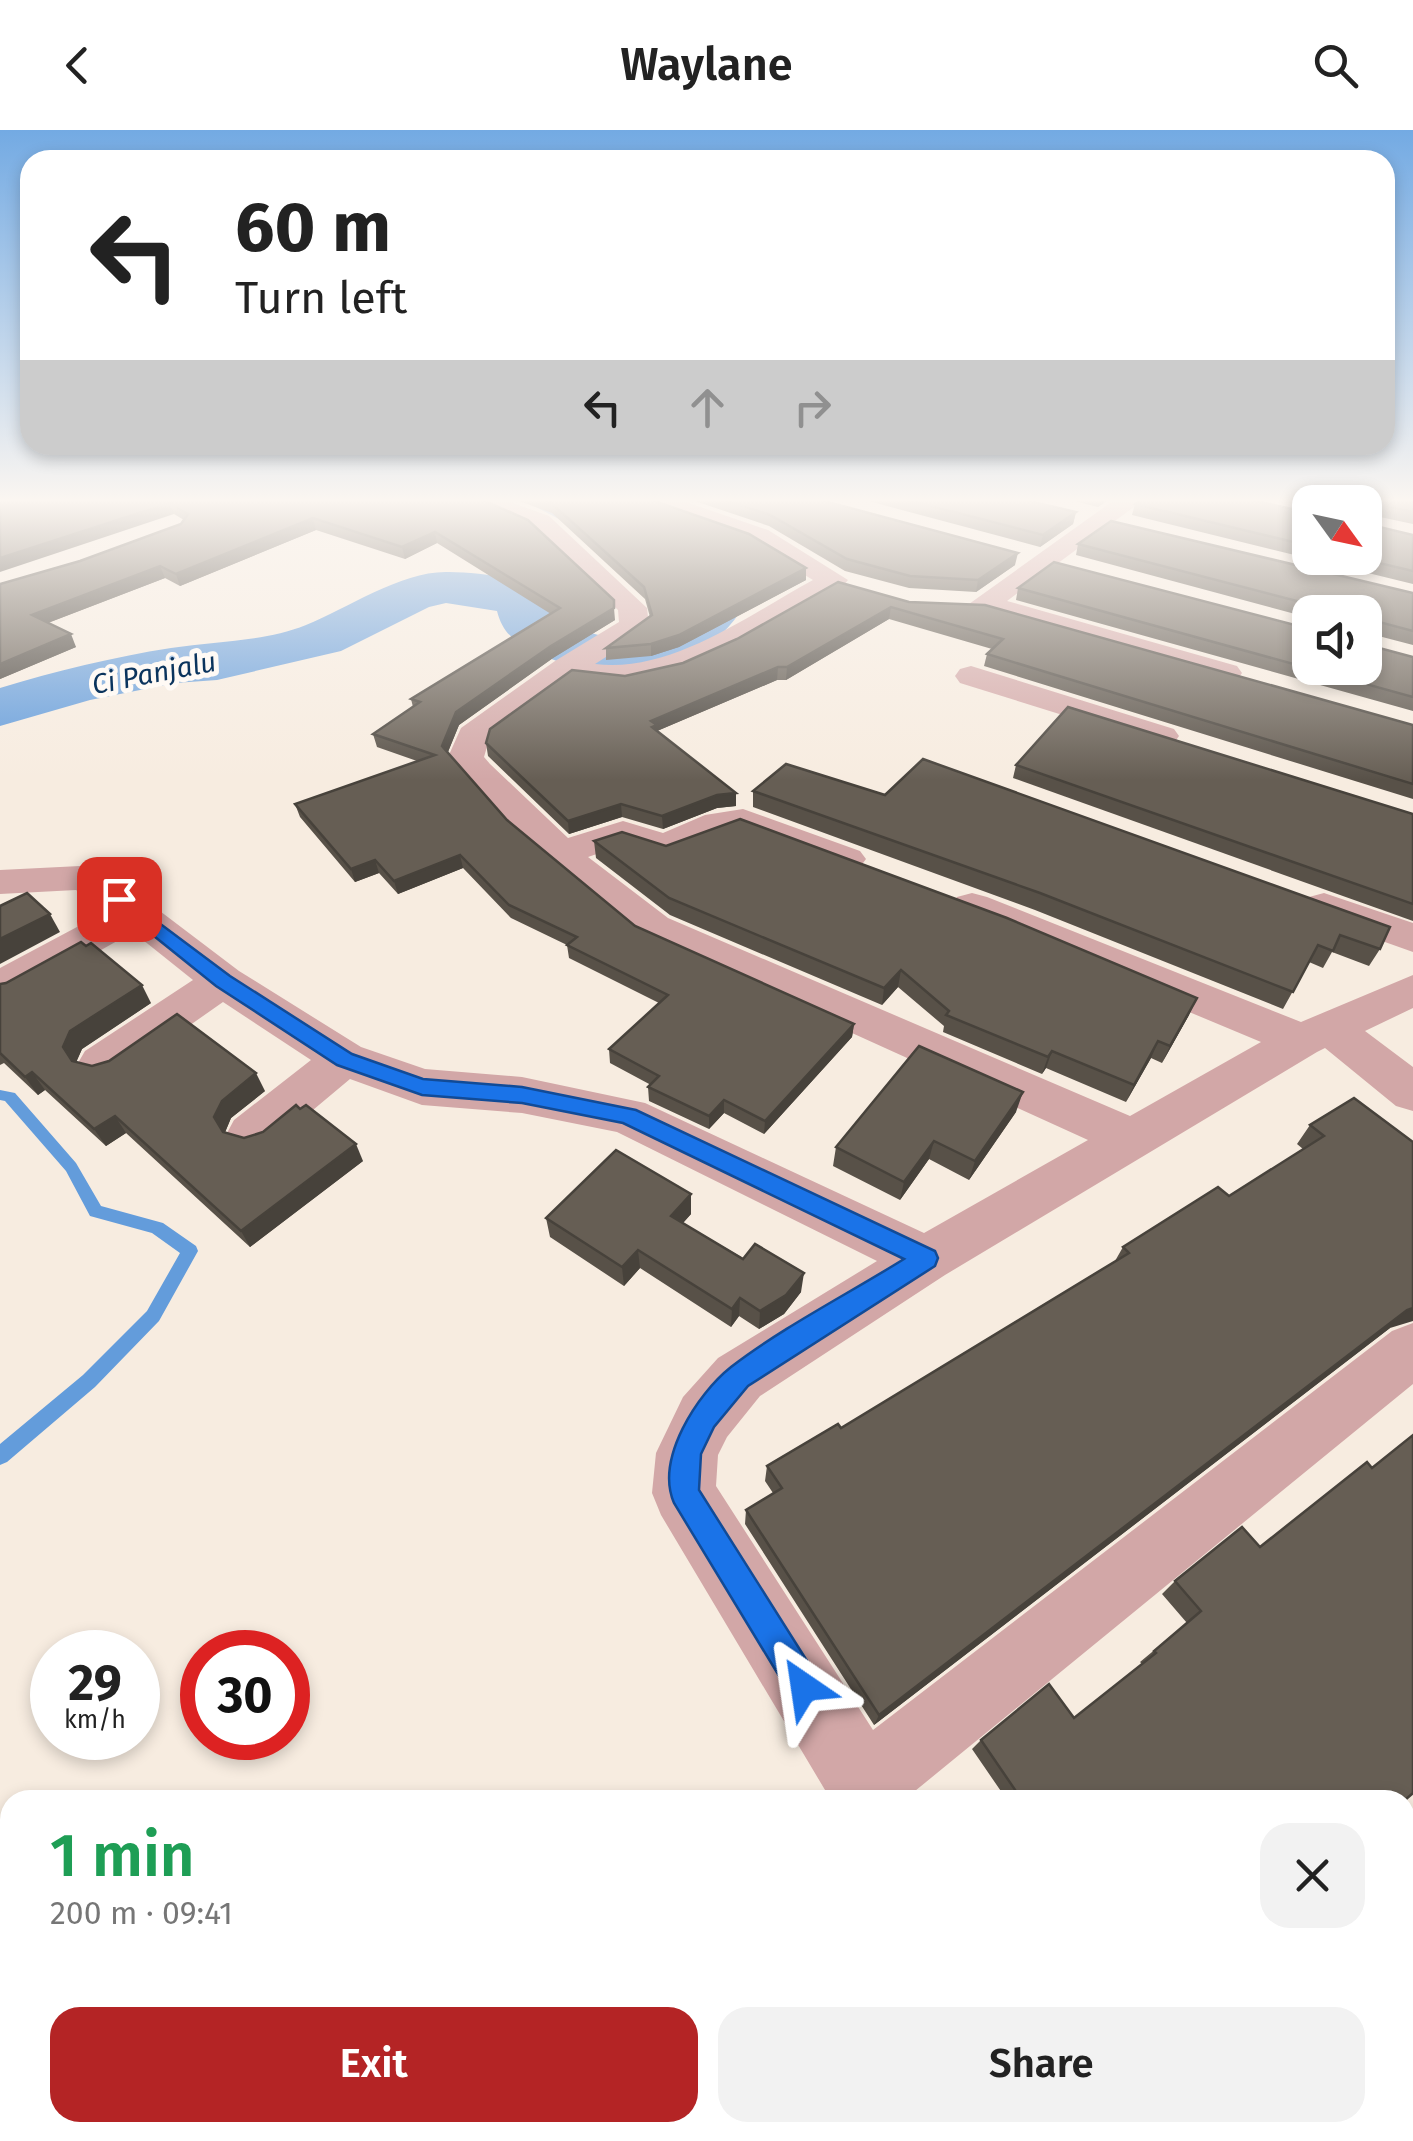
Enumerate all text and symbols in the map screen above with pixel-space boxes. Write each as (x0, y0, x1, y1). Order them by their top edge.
icon: back (50, 38, 105, 93)
text: Waylane (620, 38, 793, 92)
icon: search (1308, 38, 1363, 93)
text: 60 m (235, 186, 391, 270)
icon: left (70, 190, 200, 320)
text: Turn left (235, 271, 407, 325)
icon: left (575, 380, 630, 435)
icon: ahead (680, 380, 735, 435)
icon: right (785, 380, 840, 435)
north arrow (1292, 485, 1382, 575)
map controls (1292, 485, 1382, 685)
button: sound (1292, 595, 1382, 685)
water label: Ci Panjalu (89, 645, 219, 701)
pin (77, 857, 162, 942)
icon: arrive (92, 872, 147, 927)
speed limit sign: 30 (180, 1630, 310, 1760)
position arrow (752, 1635, 856, 1739)
text: 29 (68, 1653, 122, 1713)
text: km/h (64, 1705, 126, 1735)
text: 1 min (50, 1820, 195, 1892)
button: close (1260, 1823, 1365, 1928)
text: 200 m · 09:41 (50, 1894, 233, 1932)
button: Exit (50, 2007, 698, 2122)
button: Share (718, 2007, 1365, 2122)

